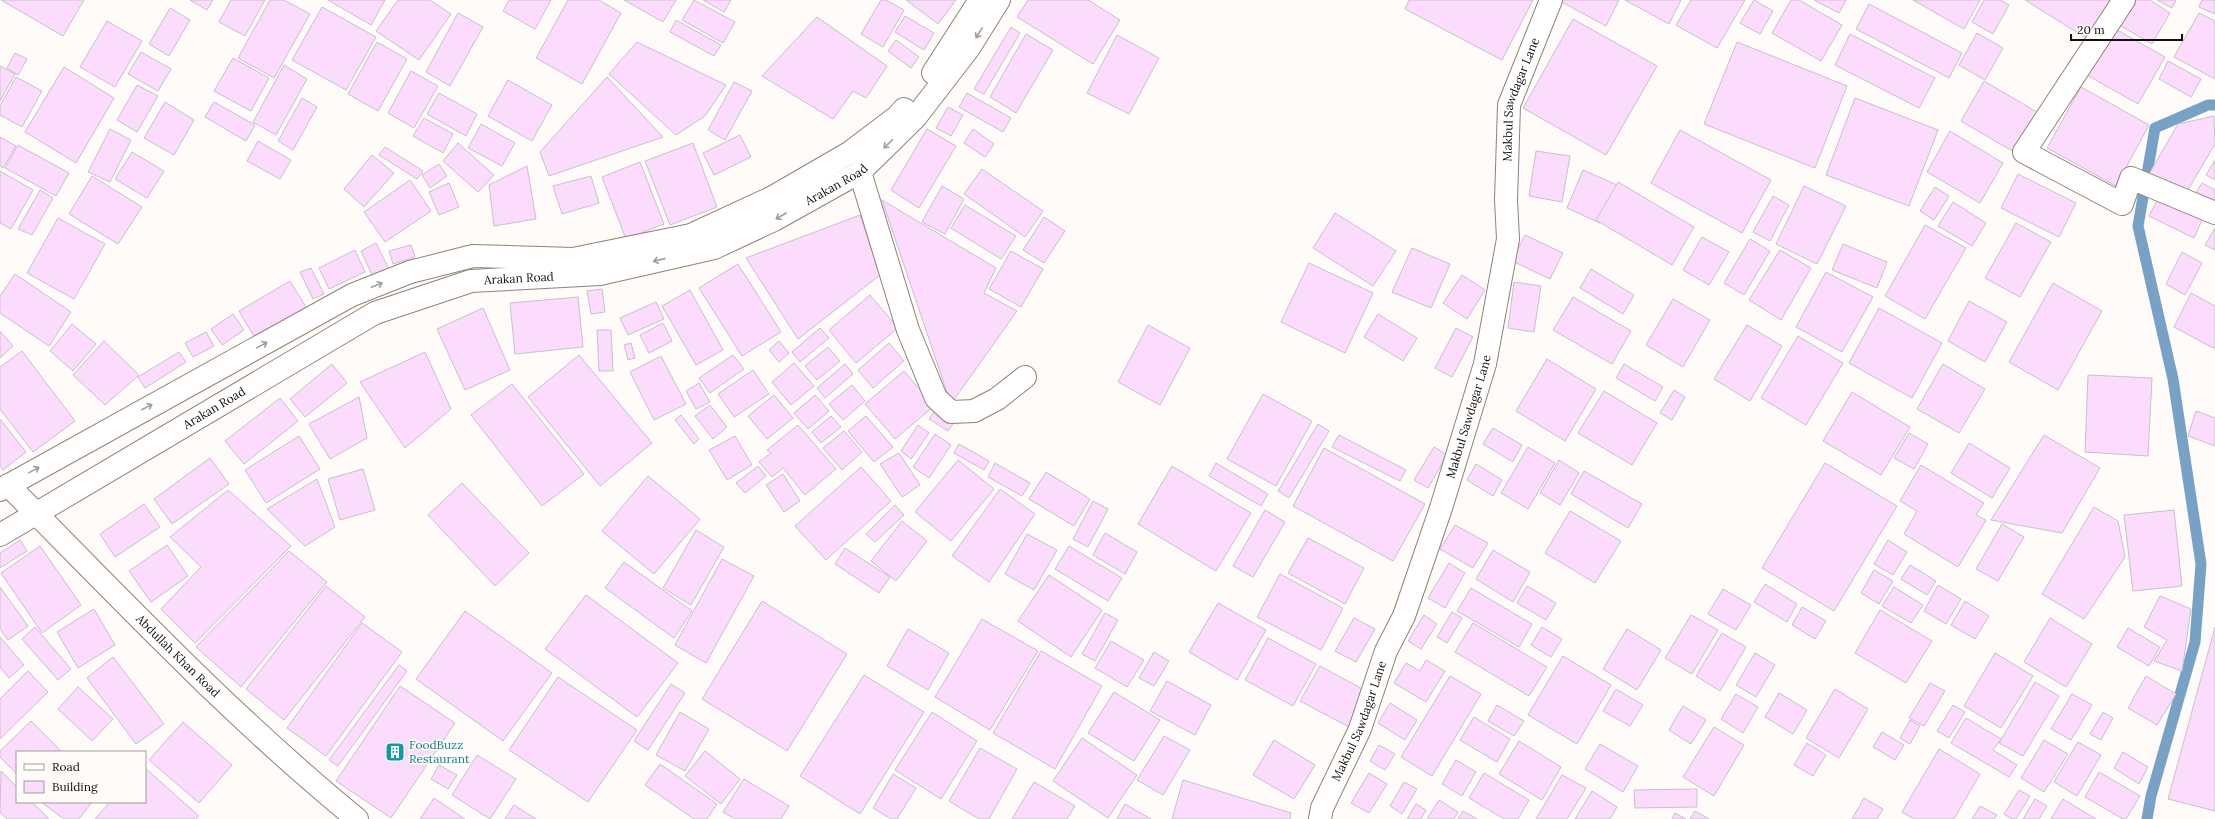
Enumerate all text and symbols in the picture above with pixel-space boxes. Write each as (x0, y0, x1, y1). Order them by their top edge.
scale bar (2071, 16, 2182, 42)
text: 20 m (2077, 22, 2105, 37)
one-way arrow (974, 27, 982, 39)
street label: Makbul Sawdagar Lane (1499, 35, 1542, 162)
one-way arrow (883, 139, 893, 149)
street label: Arakan Road (801, 161, 871, 209)
one-way arrow (775, 213, 787, 221)
one-way arrow (653, 257, 666, 265)
street label: Arakan Road (483, 269, 554, 287)
one-way arrow (371, 281, 383, 288)
one-way arrow (256, 341, 268, 348)
street label: Makbul Sawdagar Lane (1442, 353, 1494, 480)
street label: Arakan Road (179, 383, 248, 432)
one-way arrow (141, 403, 153, 410)
one-way arrow (28, 466, 40, 474)
street label: Abdullah Khan Road (132, 610, 223, 700)
street label: Makbul Sawdagar Lane (1328, 658, 1389, 783)
place label: FoodBuzz Restaurant (409, 737, 470, 766)
building icon: FoodBuzz Restaurant (384, 741, 406, 763)
legend (16, 751, 146, 803)
text: Road (52, 759, 80, 774)
text: Building (52, 779, 98, 794)

